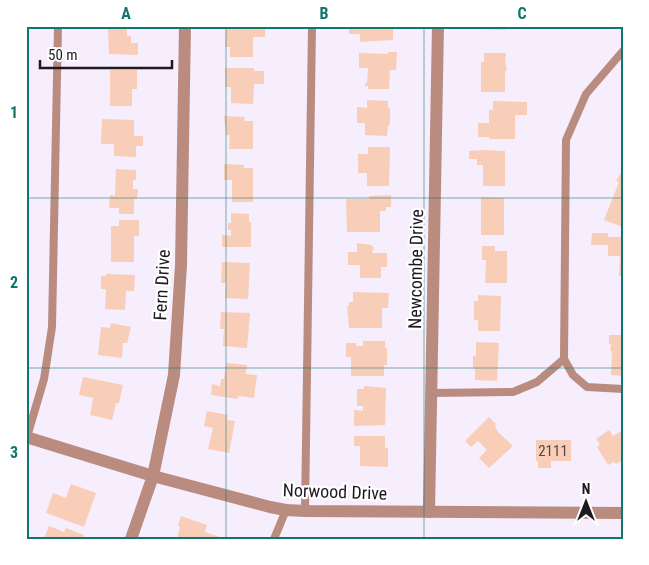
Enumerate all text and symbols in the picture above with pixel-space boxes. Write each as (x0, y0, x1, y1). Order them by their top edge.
text: A (121, 4, 131, 23)
text: B (320, 4, 329, 23)
text: C (517, 4, 527, 23)
scale bar (40, 38, 172, 70)
text: 50 m (48, 46, 78, 64)
text: 1 (10, 103, 18, 122)
street label: Newcombe Drive (404, 209, 427, 329)
street label: Fern Drive (149, 249, 174, 321)
text: 2 (10, 273, 18, 292)
house number: 2111 (538, 442, 568, 460)
text: 3 (10, 443, 18, 462)
north arrow (562, 478, 612, 528)
street label: Norwood Drive (282, 479, 388, 504)
text: N (582, 481, 590, 497)

